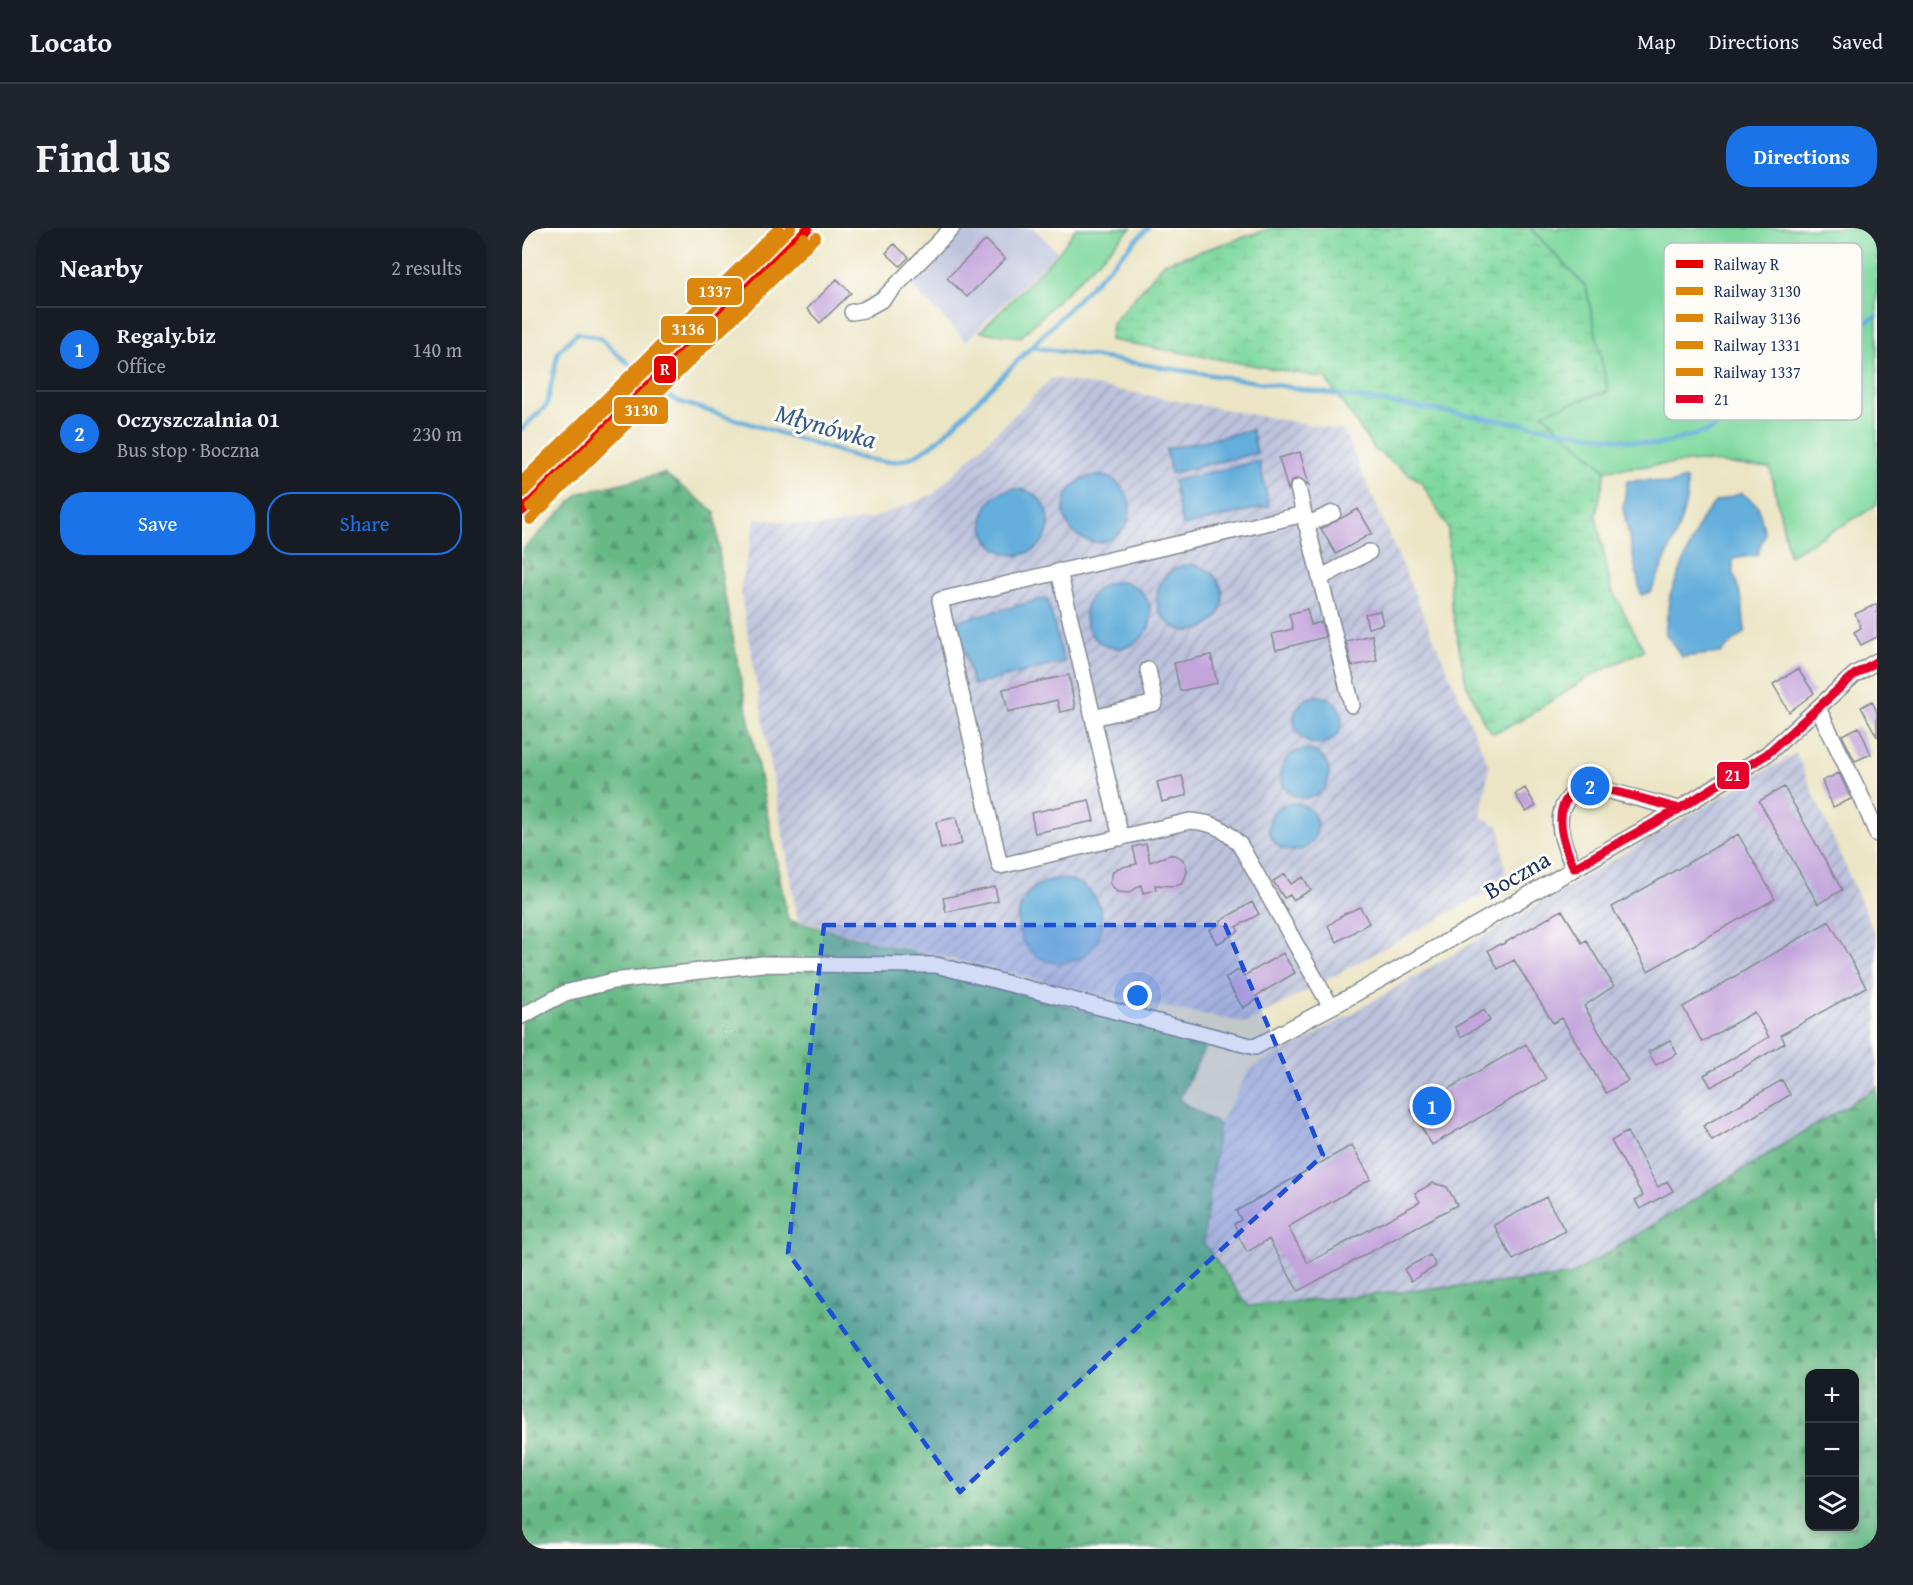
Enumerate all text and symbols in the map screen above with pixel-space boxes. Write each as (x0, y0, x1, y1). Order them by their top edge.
text: Locato (30, 21, 112, 62)
text: Map (1637, 26, 1676, 57)
text: Directions (1709, 26, 1799, 57)
text: Saved (1832, 26, 1883, 57)
text: Find us (36, 126, 171, 187)
button: Directions (1726, 126, 1877, 187)
legend (1664, 243, 1862, 420)
text: Nearby (60, 248, 143, 287)
text: Railway R (1714, 252, 1780, 276)
text: 2 results (391, 253, 462, 282)
line badge: 1337 (686, 277, 743, 306)
text: 1337 (698, 279, 732, 303)
text: Railway 3130 (1714, 279, 1801, 303)
text: Railway 3136 (1714, 306, 1801, 330)
line badge: 3136 (660, 315, 717, 344)
text: 3136 (671, 317, 705, 341)
text: Regaly.biz (117, 319, 216, 351)
text: Railway 1331 (1714, 333, 1801, 357)
text: 1 (74, 335, 85, 364)
text: 140 m (412, 335, 462, 364)
text: Office (117, 351, 166, 380)
line badge: R (653, 355, 677, 384)
text: R (660, 357, 670, 381)
text: Railway 1337 (1714, 360, 1801, 384)
text: 21 (1714, 387, 1729, 411)
water label: Młynówka (771, 393, 881, 459)
line badge: 3130 (613, 396, 669, 425)
text: 3130 (624, 398, 658, 422)
text: Oczyszczalnia 01 (117, 403, 280, 435)
text: 2 (74, 419, 85, 448)
text: 230 m (412, 419, 462, 448)
text: Bus stop · Boczna (117, 435, 259, 464)
button: Save (60, 492, 255, 555)
button: Share (267, 492, 462, 555)
line badge: 21 (1716, 761, 1750, 790)
text: 21 (1725, 763, 1741, 787)
pin: 2 (1570, 764, 1610, 808)
street label: Boczna (1477, 841, 1557, 908)
your location (1123, 981, 1152, 1010)
pin: 1 (1412, 1084, 1452, 1128)
map controls (1805, 1369, 1859, 1531)
button: + (1805, 1369, 1859, 1423)
button: − (1805, 1423, 1859, 1477)
button: layers (1805, 1477, 1859, 1531)

